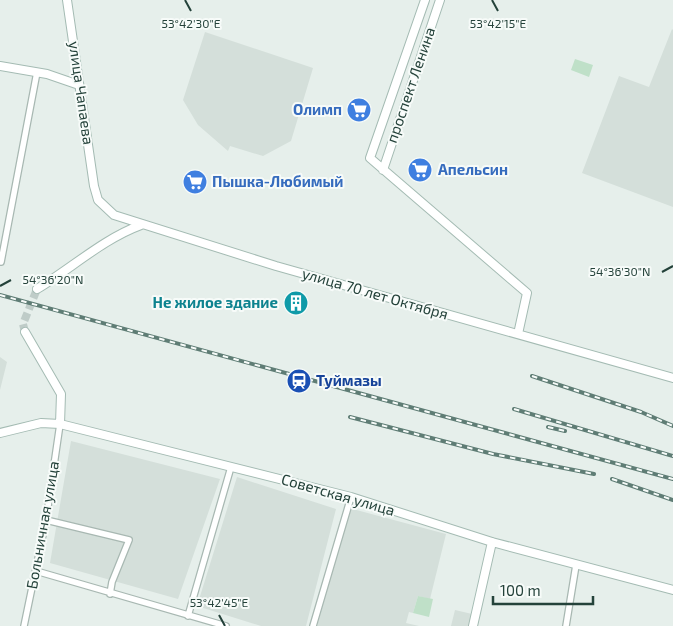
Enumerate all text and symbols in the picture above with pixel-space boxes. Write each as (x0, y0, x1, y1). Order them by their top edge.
text: 53°42'30"E (162, 16, 221, 30)
text: 53°42'15"E (470, 16, 526, 30)
street label: проспект Ленина (382, 24, 438, 145)
street label: улица Чапаева (65, 40, 98, 146)
supermarket icon: Олимп (346, 97, 372, 123)
place label: Олимп (293, 100, 342, 118)
supermarket icon: Апельсин (407, 157, 433, 183)
place label: Апельсин (438, 160, 508, 178)
supermarket icon: Пышка-Любимый (182, 169, 208, 195)
place label: Пышка-Любимый (212, 172, 343, 190)
street label: улица 70 лет Октября (300, 264, 450, 324)
text: 54°36'30"N (590, 264, 650, 278)
text: 54°36'20"N (23, 272, 83, 286)
building icon: Не жилое здание (283, 290, 309, 316)
place label: Не жилое здание (152, 293, 278, 311)
station icon: Туймазы (286, 368, 312, 394)
place label: Туймазы (316, 371, 382, 389)
street label: Больничная улица (22, 459, 63, 590)
street label: Советская улица (279, 469, 397, 520)
scale bar (493, 574, 593, 606)
text: 100 m (500, 581, 541, 599)
text: 53°42'45"E (190, 595, 249, 609)

